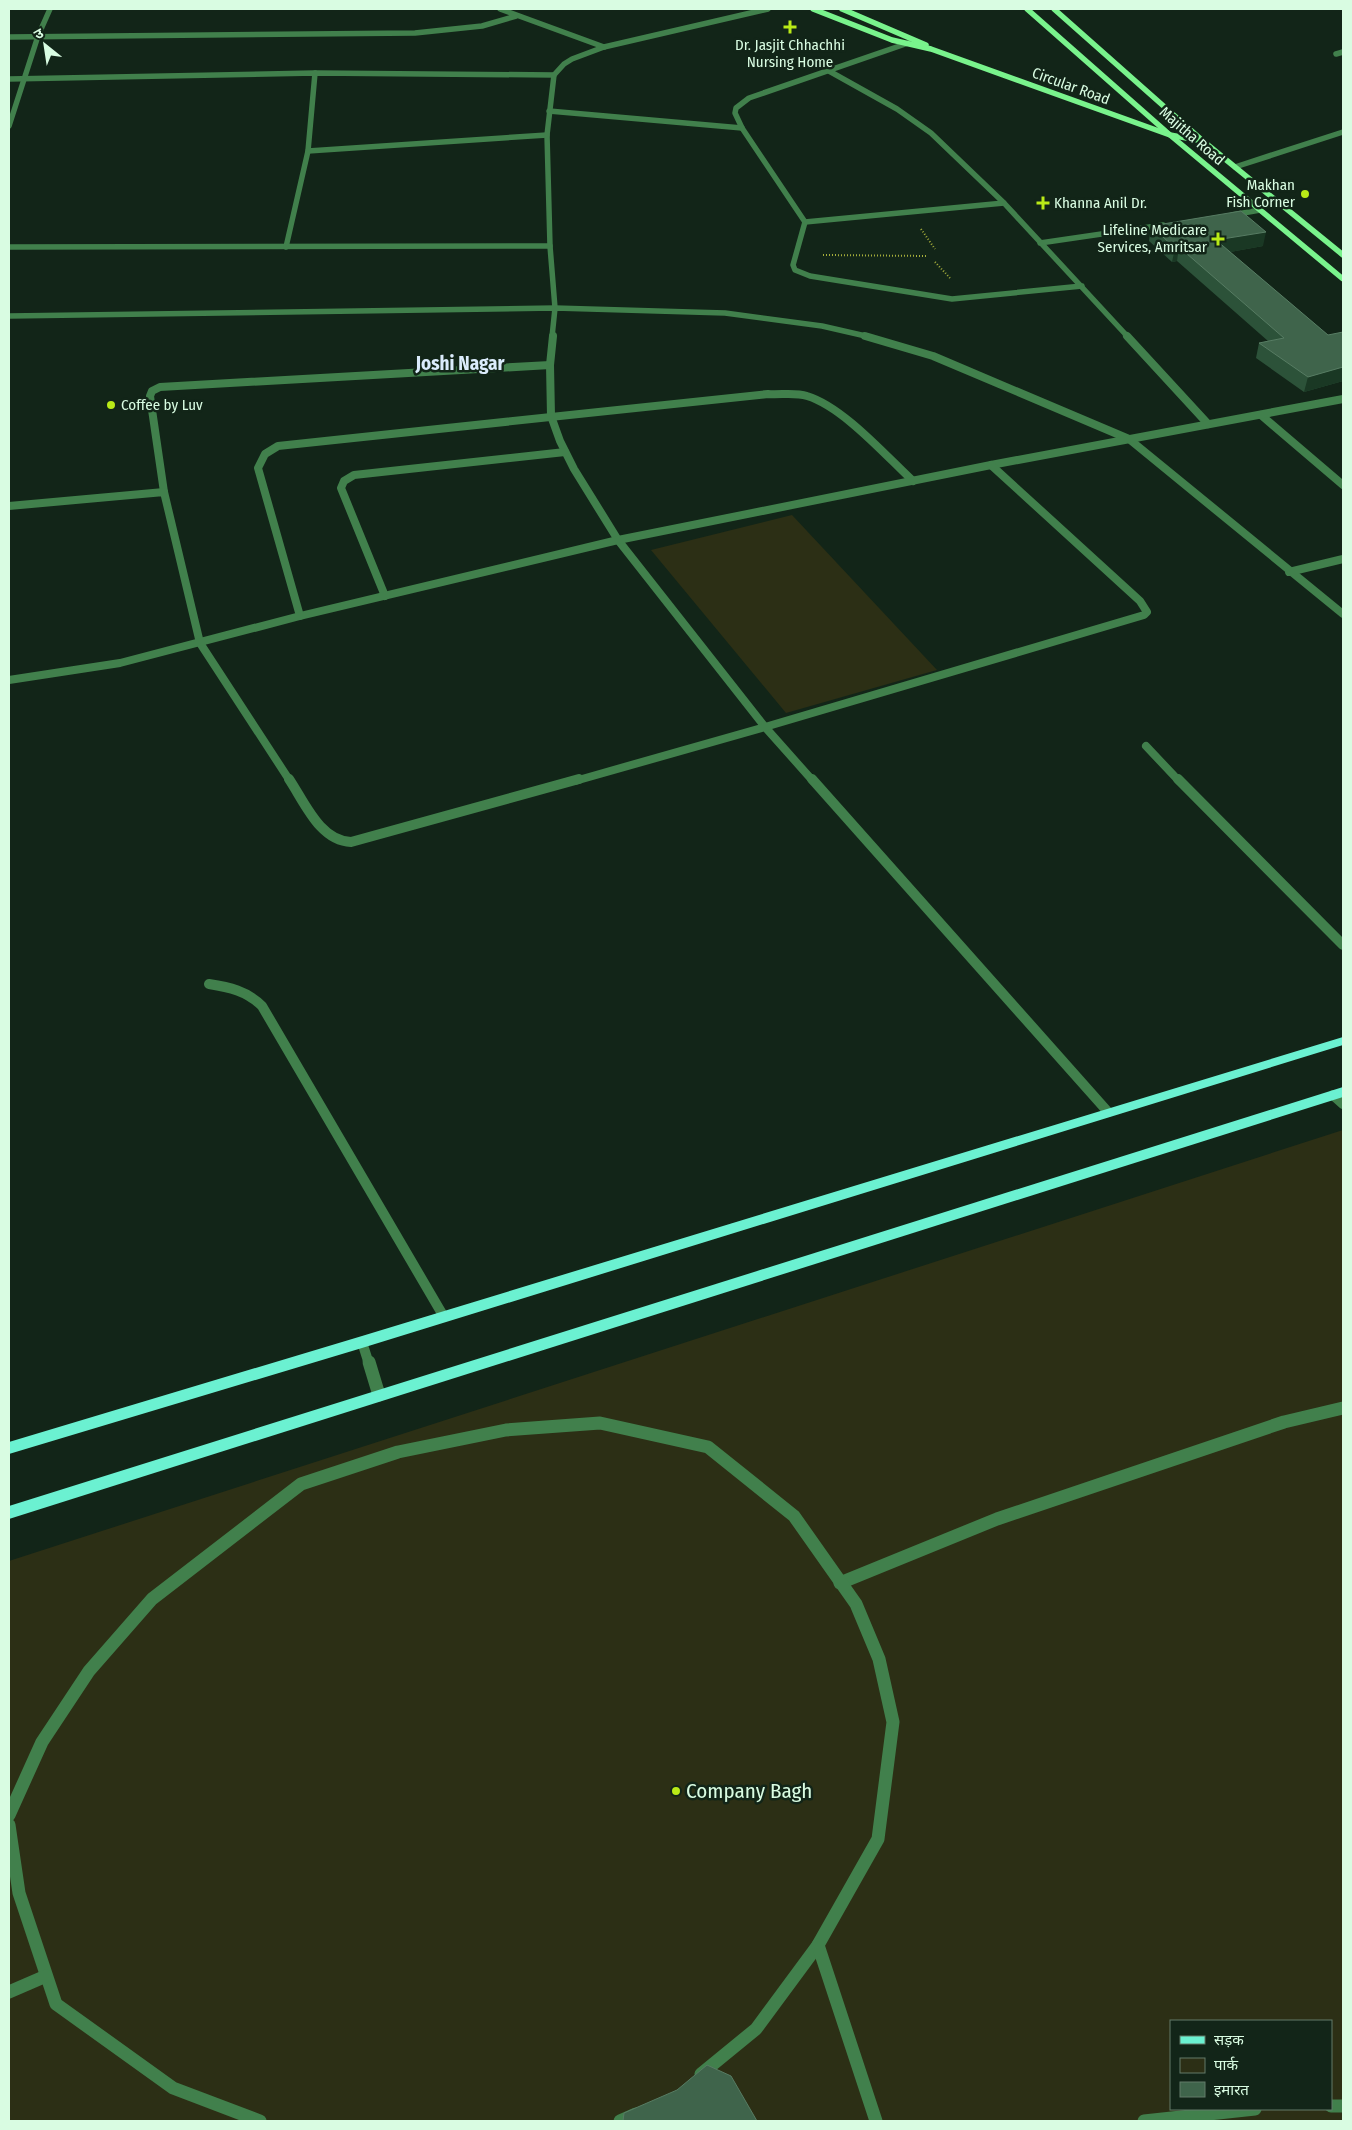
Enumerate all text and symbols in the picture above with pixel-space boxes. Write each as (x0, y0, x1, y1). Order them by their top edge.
north arrow (20, 20, 70, 70)
marker: Dr. Jasjit Chhachhi Nursing Home (783, 20, 797, 34)
text: उ (31, 24, 47, 44)
place label: Dr. Jasjit Chhachhi Nursing Home (735, 36, 845, 71)
street label: Circular Road (1030, 64, 1112, 108)
street label: Majitha Road (1156, 103, 1228, 169)
place label: Makhan Fish Corner (1226, 176, 1296, 211)
marker: Makhan Fish Corner (1299, 188, 1311, 200)
place label: Khanna Anil Dr. (1054, 194, 1147, 212)
marker: Khanna Anil Dr. (1036, 196, 1050, 210)
place label: Lifeline Medicare Services, Amritsar (1098, 221, 1208, 256)
marker: Lifeline Medicare Services, Amritsar (1211, 232, 1225, 246)
district label: Joshi Nagar (415, 352, 505, 375)
place label: Coffee by Luv (121, 396, 203, 414)
marker: Coffee by Luv (105, 399, 117, 411)
place label: Company Bagh (686, 1778, 812, 1804)
marker: Company Bagh (670, 1785, 682, 1797)
legend (1170, 2020, 1332, 2110)
text: सड़क (1214, 2031, 1244, 2049)
text: पार्क (1214, 2056, 1238, 2074)
text: इमारत (1214, 2081, 1249, 2099)

